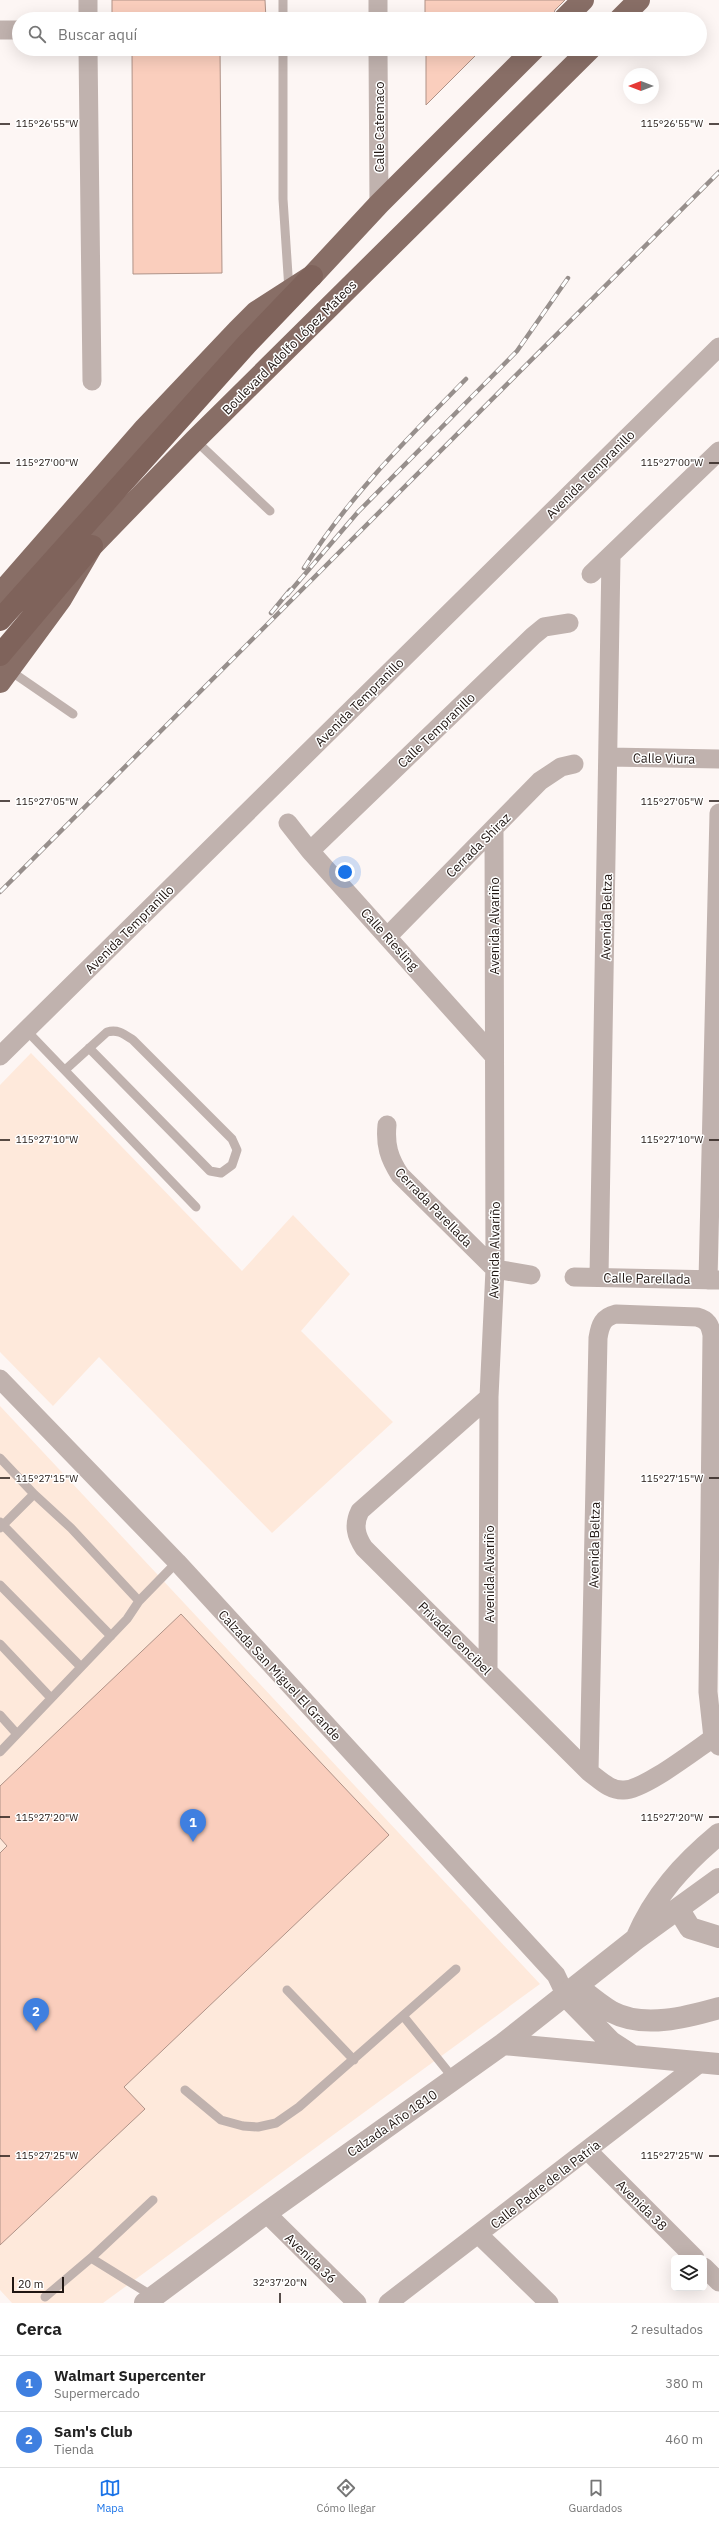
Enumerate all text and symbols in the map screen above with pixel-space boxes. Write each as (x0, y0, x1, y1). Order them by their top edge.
search box (12, 12, 707, 56)
icon: search (26, 23, 48, 45)
text: Buscar aquí (58, 25, 137, 44)
north arrow (623, 68, 659, 104)
street label: Calle Catemaco (371, 82, 388, 172)
text: 115°26'55"W (16, 117, 78, 130)
text: 115°26'55"W (641, 117, 703, 130)
street label: Boulevard Adolfo López Mateos (218, 276, 360, 418)
street label: Avenida Tempranillo (542, 426, 638, 522)
text: 115°27'00"W (16, 456, 78, 469)
text: 115°27'00"W (641, 456, 703, 469)
street label: Avenida Tempranillo (311, 654, 407, 750)
street label: Calle Tempranillo (394, 689, 479, 772)
street label: Calle Viura (633, 749, 695, 768)
text: 115°27'05"W (16, 795, 78, 808)
text: 115°27'05"W (641, 795, 703, 808)
street label: Cerrada Shiraz (442, 809, 514, 881)
your location (335, 862, 355, 882)
street label: Avenida Beltza (597, 874, 616, 960)
street label: Avenida Alvariño (486, 877, 503, 975)
street label: Avenida Tempranillo (81, 881, 177, 977)
street label: Calle Riesling (357, 905, 422, 974)
text: 115°27'10"W (16, 1133, 78, 1146)
text: 115°27'10"W (641, 1133, 703, 1146)
street label: Cerrada Parellada (391, 1164, 476, 1251)
street label: Avenida Alvariño (485, 1201, 504, 1299)
street label: Calle Parellada (603, 1269, 691, 1288)
text: 115°27'15"W (16, 1472, 78, 1485)
text: 115°27'15"W (641, 1472, 703, 1485)
street label: Avenida Beltza (585, 1502, 604, 1588)
street label: Avenida Alvariño (481, 1525, 498, 1623)
street label: Privada Cencibel (414, 1598, 495, 1679)
street label: Calzada San Miguel El Grande (215, 1606, 345, 1744)
pin: 1 (180, 1809, 206, 1842)
text: 115°27'20"W (16, 1811, 78, 1824)
text: 115°27'20"W (641, 1811, 703, 1824)
pin: 2 (23, 1998, 49, 2031)
street label: Calzada Año 1810 (344, 2086, 441, 2161)
street label: Calle Padre de la Patria (487, 2136, 604, 2233)
text: 115°27'25"W (16, 2149, 78, 2162)
text: 115°27'25"W (641, 2149, 703, 2162)
street label: Avenida 38 (613, 2176, 671, 2235)
street label: Avenida 36 (281, 2230, 340, 2287)
map controls (671, 2255, 707, 2291)
button: layers (671, 2255, 707, 2291)
scale bar (12, 2275, 64, 2294)
text: 32°37'20"N (253, 2276, 307, 2289)
text: 20 m (18, 2277, 43, 2291)
text: Cerca (16, 2318, 62, 2340)
text: 2 resultados (630, 2321, 703, 2338)
text: Walmart Supercenter (54, 2366, 206, 2385)
text: 1 (25, 2375, 33, 2392)
text: 380 m (665, 2375, 703, 2392)
text: Supermercado (54, 2385, 140, 2402)
text: Sam's Club (54, 2422, 133, 2441)
text: 2 (25, 2431, 33, 2448)
text: 460 m (665, 2431, 703, 2448)
text: Tienda (54, 2441, 94, 2458)
tab: Mapa (97, 2477, 124, 2515)
tab: Cómo llegar (317, 2477, 376, 2515)
tab: Guardados (569, 2477, 622, 2515)

